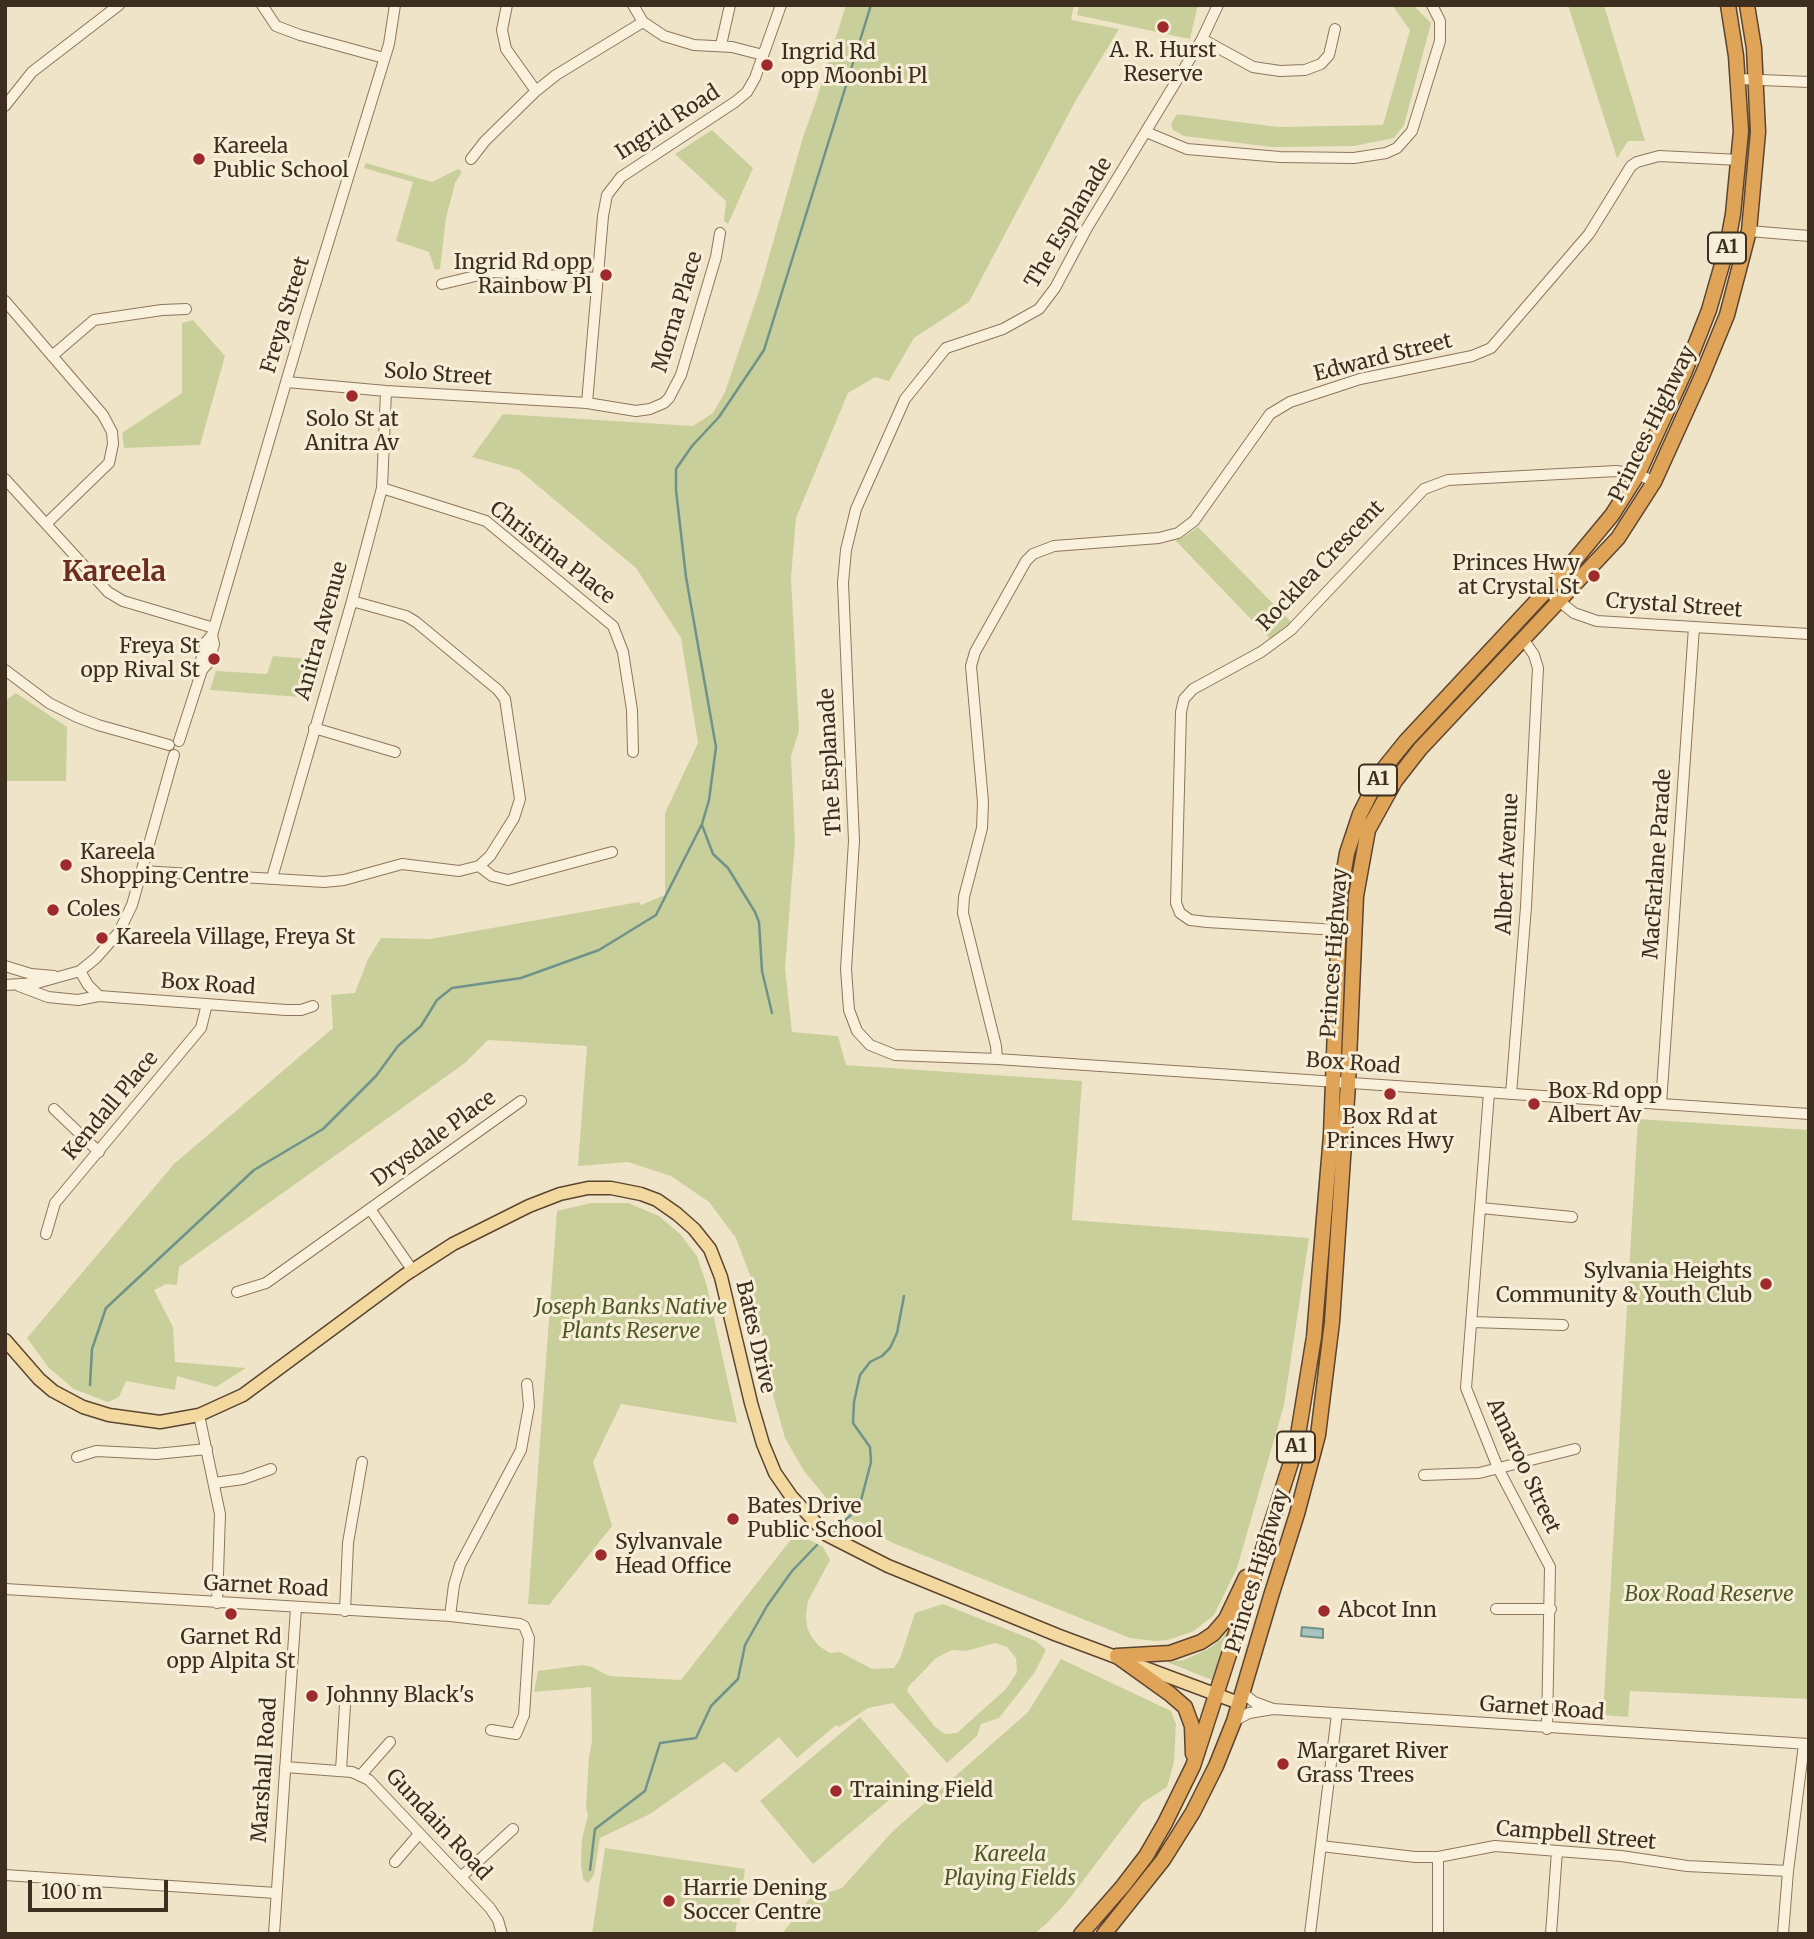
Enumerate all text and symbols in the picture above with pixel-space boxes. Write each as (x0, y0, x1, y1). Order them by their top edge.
marker: A. R. Hurst Reserve (1155, 19, 1171, 35)
place label: A. R. Hurst Reserve (1109, 38, 1217, 88)
place label: Ingrid Rd opp Moonbi Pl (781, 40, 928, 90)
marker: Ingrid Rd opp Moonbi Pl (759, 57, 775, 73)
street label: Ingrid Road (611, 80, 725, 166)
place label: Kareela Public School (213, 134, 349, 184)
marker: Kareela Public School (191, 151, 207, 167)
street label: The Esplanade (1020, 153, 1118, 293)
road number: A1 (1708, 232, 1746, 264)
street label: Morna Place (648, 249, 708, 375)
place label: Ingrid Rd opp Rainbow Pl (454, 250, 592, 300)
street label: Freya Street (256, 254, 316, 376)
marker: Ingrid Rd opp Rainbow Pl (598, 267, 614, 283)
street label: Edward Street (1311, 329, 1455, 387)
street label: Princes Highway (1604, 342, 1702, 506)
street label: Solo Street (383, 359, 493, 391)
marker: Solo St at Anitra Av (344, 388, 360, 404)
place label: Solo St at Anitra Av (305, 407, 399, 457)
street label: Rocklea Crescent (1252, 495, 1390, 637)
street label: Christina Place (484, 496, 620, 610)
place label: Princes Hwy at Crystal St (1452, 551, 1580, 601)
district label: Kareela (62, 556, 166, 590)
street label: Anitra Avenue (290, 559, 354, 703)
marker: Princes Hwy at Crystal St (1586, 568, 1602, 584)
street label: Crystal Street (1605, 589, 1743, 623)
place label: Freya St opp Rival St (81, 634, 200, 684)
marker: Freya St opp Rival St (206, 651, 222, 667)
street label: The Esplanade (815, 688, 847, 836)
road number: A1 (1359, 764, 1397, 796)
street label: MacFarlane Parade (1639, 768, 1677, 960)
street label: Albert Avenue (1492, 793, 1524, 935)
place label: Kareela Shopping Centre (80, 840, 249, 890)
marker: Kareela Shopping Centre (58, 857, 74, 873)
street label: Princes Highway (1316, 867, 1354, 1039)
place label: Coles (67, 897, 120, 923)
marker: Coles (45, 902, 61, 918)
place label: Kareela Village, Freya St (116, 925, 356, 951)
marker: Kareela Village, Freya St (94, 930, 110, 946)
street label: Box Road (160, 969, 256, 1001)
street label: Kendall Place (58, 1046, 164, 1166)
street label: Box Road (1305, 1048, 1401, 1080)
place label: Box Rd opp Albert Av (1548, 1079, 1662, 1129)
street label: Drysdale Place (367, 1086, 501, 1192)
marker: Box Rd at Princes Hwy (1382, 1086, 1398, 1102)
marker: Box Rd opp Albert Av (1526, 1096, 1542, 1112)
place label: Box Rd at Princes Hwy (1326, 1105, 1454, 1155)
place label: Sylvania Heights Community & Youth Club (1496, 1259, 1752, 1309)
marker: Sylvania Heights Community & Youth Club (1758, 1276, 1774, 1292)
street label: Bates Drive (730, 1278, 780, 1396)
park label: Joseph Banks Native Plants Reserve (535, 1295, 727, 1345)
street label: Amaroo Street (1481, 1395, 1565, 1537)
road number: A1 (1277, 1432, 1315, 1462)
street label: Princes Highway (1221, 1486, 1295, 1656)
place label: Bates Drive Public School (747, 1494, 883, 1544)
marker: Bates Drive Public School (725, 1511, 741, 1527)
place label: Sylvanvale Head Office (615, 1530, 731, 1580)
marker: Sylvanvale Head Office (593, 1547, 609, 1563)
street label: Garnet Road (203, 1571, 329, 1603)
park label: Box Road Reserve (1624, 1582, 1794, 1608)
place label: Abcot Inn (1338, 1598, 1437, 1624)
marker: Abcot Inn (1316, 1603, 1332, 1619)
marker: Garnet Rd opp Alpita St (223, 1606, 239, 1622)
place label: Garnet Rd opp Alpita St (167, 1625, 295, 1675)
place label: Johnny Black's (326, 1683, 474, 1709)
marker: Johnny Black's (304, 1688, 320, 1704)
street label: Garnet Road (1479, 1692, 1605, 1726)
street label: Marshall Road (247, 1697, 283, 1843)
place label: Margaret River Grass Trees (1297, 1739, 1448, 1789)
marker: Margaret River Grass Trees (1275, 1756, 1291, 1772)
street label: Gundain Road (380, 1764, 496, 1886)
place label: Training Field (850, 1778, 993, 1804)
marker: Training Field (828, 1783, 844, 1799)
street label: Campbell Street (1495, 1816, 1657, 1856)
park label: Kareela Playing Fields (944, 1842, 1076, 1892)
scale bar (32, 1866, 172, 1910)
place label: Harrie Dening Soccer Centre (683, 1876, 827, 1926)
text: 100 m (41, 1878, 103, 1905)
marker: Harrie Dening Soccer Centre (661, 1893, 677, 1909)

